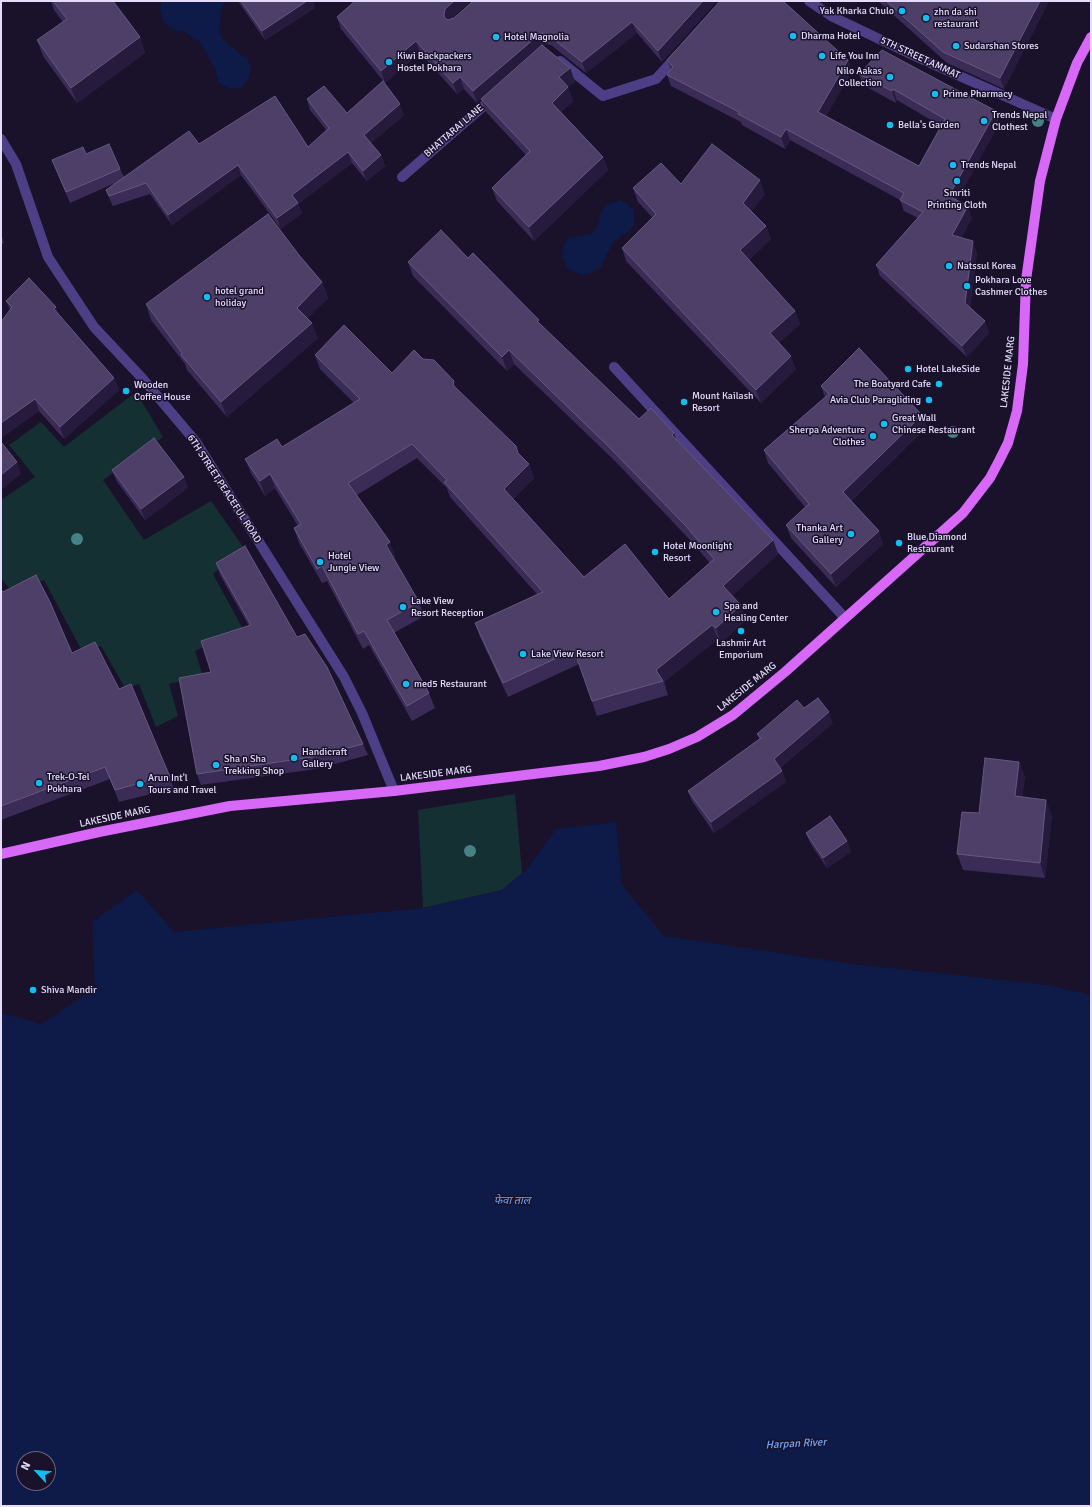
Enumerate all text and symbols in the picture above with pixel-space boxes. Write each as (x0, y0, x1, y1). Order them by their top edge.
place label: Yak Kharka Chulo (820, 5, 894, 17)
marker: Yak Kharka Chulo (897, 6, 907, 16)
place label: zhn da shi restaurant (934, 6, 979, 30)
marker: zhn da shi restaurant (921, 13, 931, 23)
place label: Dharma Hotel (801, 30, 860, 42)
place label: Hotel Magnolia (504, 31, 569, 43)
marker: Dharma Hotel (788, 31, 798, 41)
marker: Hotel Magnolia (491, 32, 501, 42)
street label: 5TH STREET,AMMAT (878, 34, 962, 82)
place label: Sudarshan Stores (964, 40, 1039, 52)
marker: Sudarshan Stores (951, 41, 961, 51)
place label: Kiwi Backpackers Hostel Pokhara (397, 50, 472, 74)
place label: Life You Inn (830, 50, 879, 62)
marker: Life You Inn (817, 51, 827, 61)
marker: Kiwi Backpackers Hostel Pokhara (384, 57, 394, 67)
place label: Nilo Aakas Collection (837, 65, 882, 88)
marker: Nilo Aakas Collection (885, 72, 895, 82)
place label: Prime Pharmacy (943, 88, 1013, 100)
marker: Prime Pharmacy (930, 89, 940, 99)
street label: BHATTARAI LANE (422, 102, 486, 160)
place label: Trends Nepal Clothest (992, 109, 1047, 132)
marker: Trends Nepal Clothest (979, 116, 989, 126)
place label: Bella's Garden (898, 119, 959, 131)
marker: Bella's Garden (885, 120, 895, 130)
place label: Trends Nepal (961, 159, 1016, 171)
marker: Trends Nepal (948, 160, 958, 170)
marker: Smriti Printing Cloth (952, 176, 962, 186)
place label: Smriti Printing Cloth (927, 187, 987, 210)
place label: Natssul Korea (957, 260, 1016, 272)
marker: Natssul Korea (944, 261, 954, 271)
place label: Pokhara Love Cashmer Clothes (975, 274, 1047, 298)
marker: Pokhara Love Cashmer Clothes (962, 281, 972, 291)
place label: hotel grand holiday (215, 285, 264, 308)
marker: hotel grand holiday (202, 292, 212, 302)
street label: LAKESIDE MARG (998, 335, 1018, 409)
place label: Hotel LakeSide (916, 363, 980, 375)
marker: Hotel LakeSide (903, 364, 913, 374)
place label: The Boatyard Cafe (854, 378, 931, 390)
place label: Wooden Coffee House (134, 379, 190, 402)
marker: The Boatyard Cafe (934, 379, 944, 389)
marker: Wooden Coffee House (121, 386, 131, 396)
place label: Mount Kailash Resort (692, 390, 754, 414)
place label: Avia Club Paragliding (830, 394, 921, 406)
marker: Avia Club Paragliding (924, 395, 934, 405)
marker: Mount Kailash Resort (679, 397, 689, 407)
place label: Great Wall Chinese Restaurant (892, 412, 975, 436)
marker: Great Wall Chinese Restaurant (879, 419, 889, 429)
place label: Sherpa Adventure Clothes (789, 424, 865, 448)
marker: Sherpa Adventure Clothes (868, 431, 878, 441)
street label: 6TH STREET,PEACEFUL ROAD (184, 433, 264, 545)
place label: Thanka Art Gallery (796, 522, 843, 546)
marker: Thanka Art Gallery (846, 529, 856, 539)
place label: Blue Diamond Restaurant (907, 531, 967, 554)
marker: Blue Diamond Restaurant (894, 538, 904, 548)
place label: Hotel Moonlight Resort (663, 540, 732, 564)
marker: Hotel Moonlight Resort (650, 547, 660, 557)
place label: Hotel Jungle View (328, 550, 379, 574)
marker: Hotel Jungle View (315, 557, 325, 567)
place label: Lake View Resort Reception (411, 595, 484, 618)
place label: Spa and Healing Center (724, 600, 788, 624)
marker: Lake View Resort Reception (398, 602, 408, 612)
marker: Spa and Healing Center (711, 607, 721, 617)
marker: Lashmir Art Emporium (736, 626, 746, 636)
place label: Lashmir Art Emporium (716, 637, 766, 660)
place label: Lake View Resort (531, 648, 604, 660)
marker: Lake View Resort (518, 649, 528, 659)
street label: LAKESIDE MARG (715, 660, 779, 714)
place label: med5 Restaurant (414, 678, 487, 690)
marker: med5 Restaurant (401, 679, 411, 689)
place label: Handicraft Gallery (302, 746, 347, 770)
place label: Sha n Sha Trekking Shop (224, 753, 284, 776)
marker: Handicraft Gallery (289, 753, 299, 763)
marker: Sha n Sha Trekking Shop (211, 760, 221, 770)
street label: LAKESIDE MARG (399, 764, 473, 784)
place label: Trek-O-Tel Pokhara (47, 771, 90, 794)
place label: Arun Int'l Tours and Travel (148, 772, 216, 796)
marker: Trek-O-Tel Pokhara (34, 778, 44, 788)
marker: Arun Int'l Tours and Travel (135, 779, 145, 789)
street label: LAKESIDE MARG (78, 804, 152, 830)
place label: Shiva Mandir (41, 984, 97, 996)
marker: Shiva Mandir (28, 985, 38, 995)
water label: फेवा ताल (494, 1194, 530, 1208)
water label: Harpan River (765, 1436, 827, 1452)
north arrow (16, 1451, 56, 1491)
text: N (18, 1460, 33, 1472)

